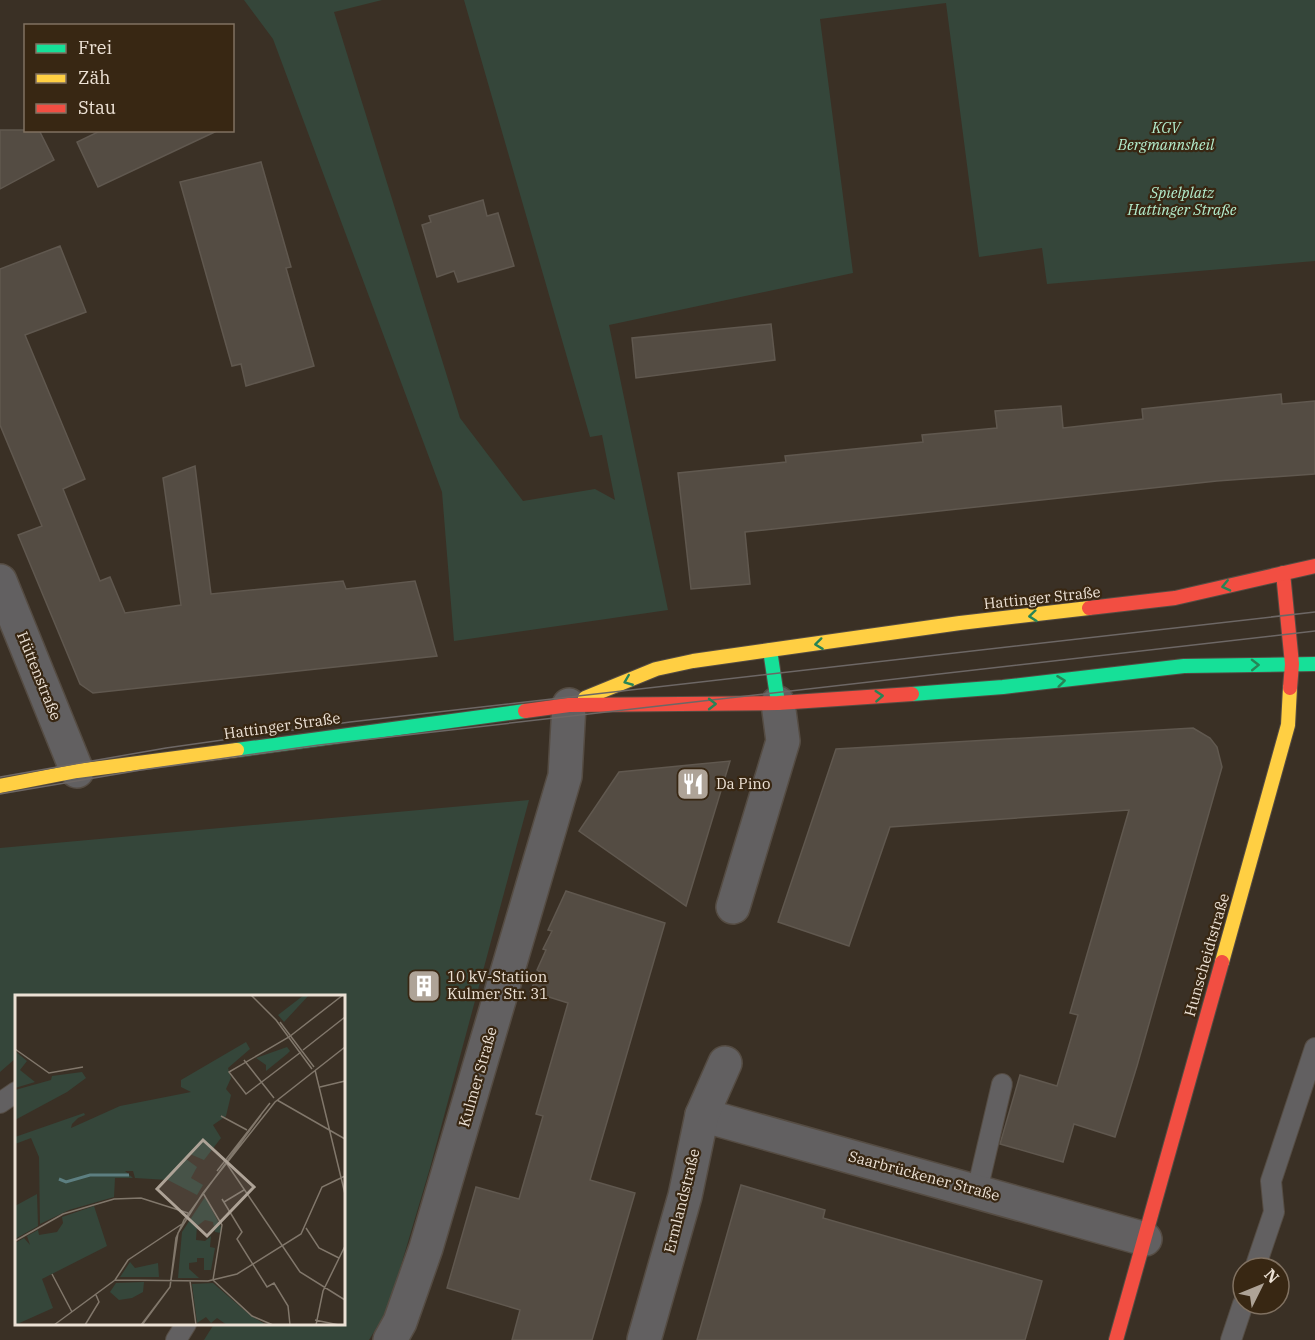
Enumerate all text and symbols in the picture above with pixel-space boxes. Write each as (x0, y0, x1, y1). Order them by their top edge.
legend (24, 24, 234, 132)
text: Frei (78, 36, 112, 59)
text: Zäh (78, 66, 111, 89)
text: Stau (78, 96, 116, 119)
park label: KGV Bergmannsheil (1117, 118, 1215, 154)
park label: Spielplatz Hattinger Straße (1127, 183, 1237, 219)
one-way arrow (1221, 579, 1231, 592)
street label: Hattinger Straße (983, 582, 1101, 613)
one-way arrow (1029, 609, 1038, 622)
street label: Hüttenstraße (13, 629, 66, 723)
one-way arrow (814, 637, 823, 649)
one-way arrow (1250, 659, 1259, 671)
one-way arrow (624, 674, 635, 686)
one-way arrow (1056, 675, 1065, 687)
one-way arrow (874, 690, 883, 703)
one-way arrow (707, 698, 716, 710)
street label: Hattinger Straße (222, 708, 341, 743)
restaurant icon: Da Pino (675, 766, 711, 802)
place label: Da Pino (716, 774, 770, 793)
street label: Hunscheidtstraße (1180, 891, 1233, 1019)
place label: 10 kV-Statiion Kulmer Str. 31 (447, 967, 548, 1003)
building icon: 10 kV-Statiion Kulmer Str. 31 (406, 968, 442, 1004)
inset map (15, 995, 345, 1325)
street label: Kulmer Straße (454, 1025, 501, 1129)
street label: Saarbrückener Straße (846, 1146, 1002, 1205)
street label: Ermlandstraße (659, 1147, 704, 1255)
north arrow (1231, 1256, 1291, 1316)
text: N (1260, 1264, 1284, 1287)

